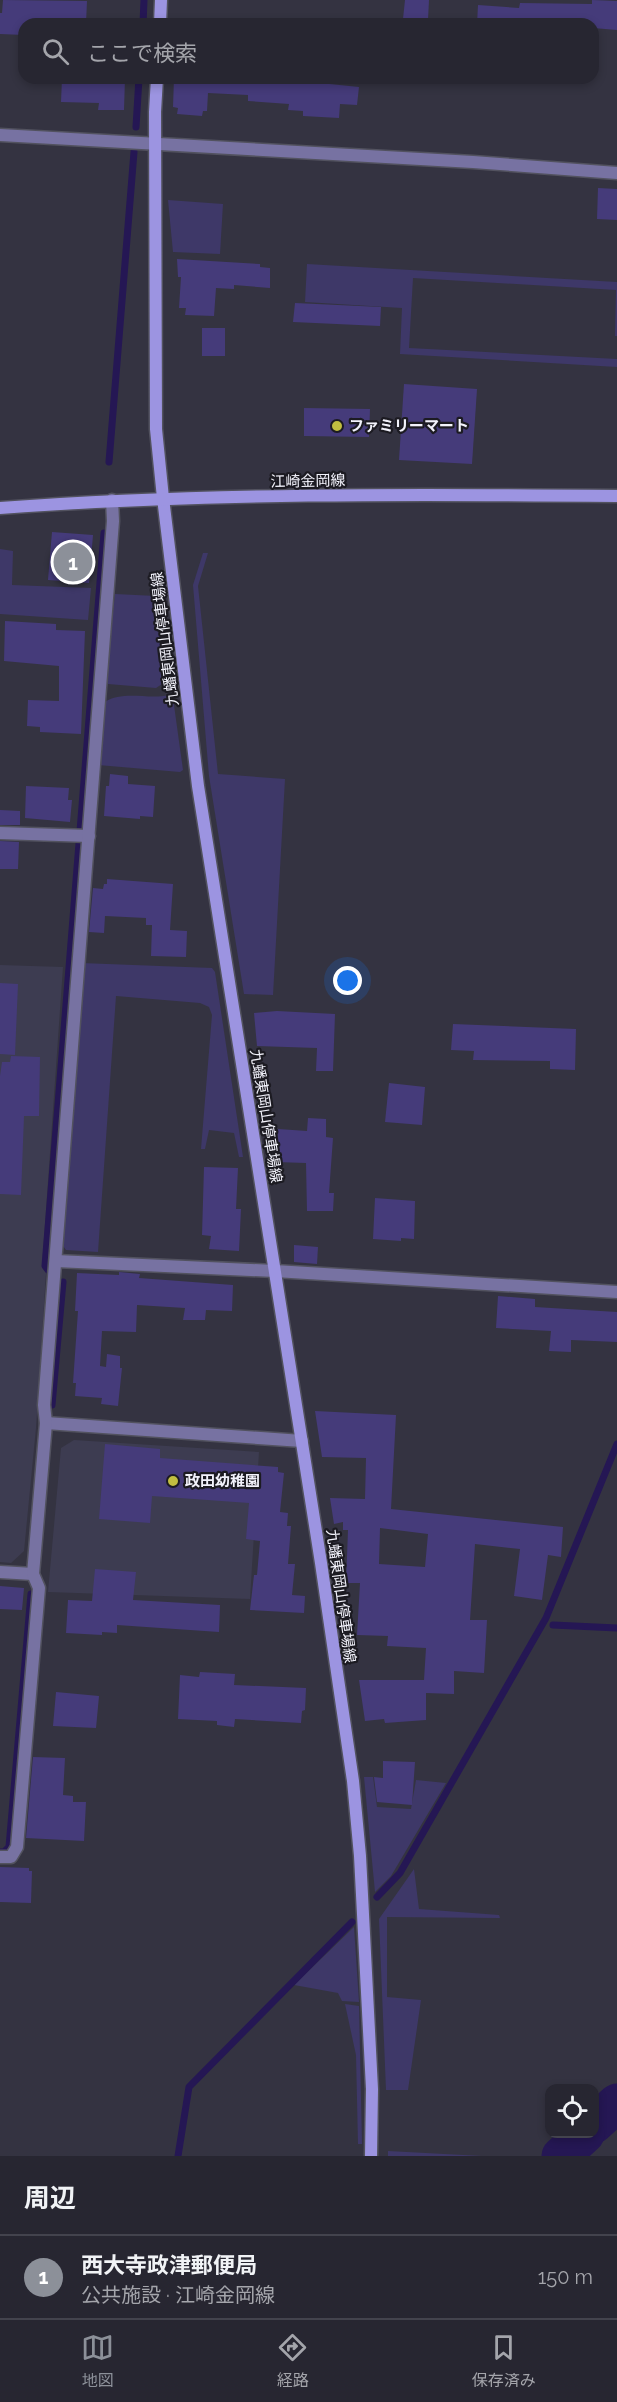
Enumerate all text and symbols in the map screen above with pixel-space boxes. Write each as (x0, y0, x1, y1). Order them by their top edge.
search box (18, 18, 599, 84)
icon: search (39, 35, 72, 68)
text: ここで検索 (87, 40, 197, 66)
place label: ファミリーマート (349, 417, 469, 435)
marker: ファミリーマート (330, 419, 344, 433)
street label: 江崎金岡線 (270, 471, 346, 491)
pin: 1 (54, 540, 92, 584)
street label: 九蟠東岡山停車場線 (148, 571, 182, 707)
your location (333, 966, 362, 995)
street label: 九蟠東岡山停車場線 (247, 1048, 285, 1184)
place label: 政田幼稚園 (185, 1472, 260, 1490)
marker: 政田幼稚園 (166, 1474, 180, 1488)
street label: 九蟠東岡山停車場線 (323, 1528, 359, 1664)
map controls (545, 2084, 599, 2138)
button: locate (545, 2084, 599, 2138)
text: 周辺 (24, 2183, 76, 2213)
text: 西大寺政津郵便局 (81, 2252, 257, 2278)
text: 1 (39, 2265, 48, 2289)
text: 150 m (538, 2265, 593, 2289)
text: 公共施設 · 江崎金岡線 (81, 2283, 275, 2307)
tab: 地図 (81, 2331, 114, 2391)
tab: 経路 (276, 2331, 309, 2391)
tab: 保存済み (472, 2331, 536, 2391)

